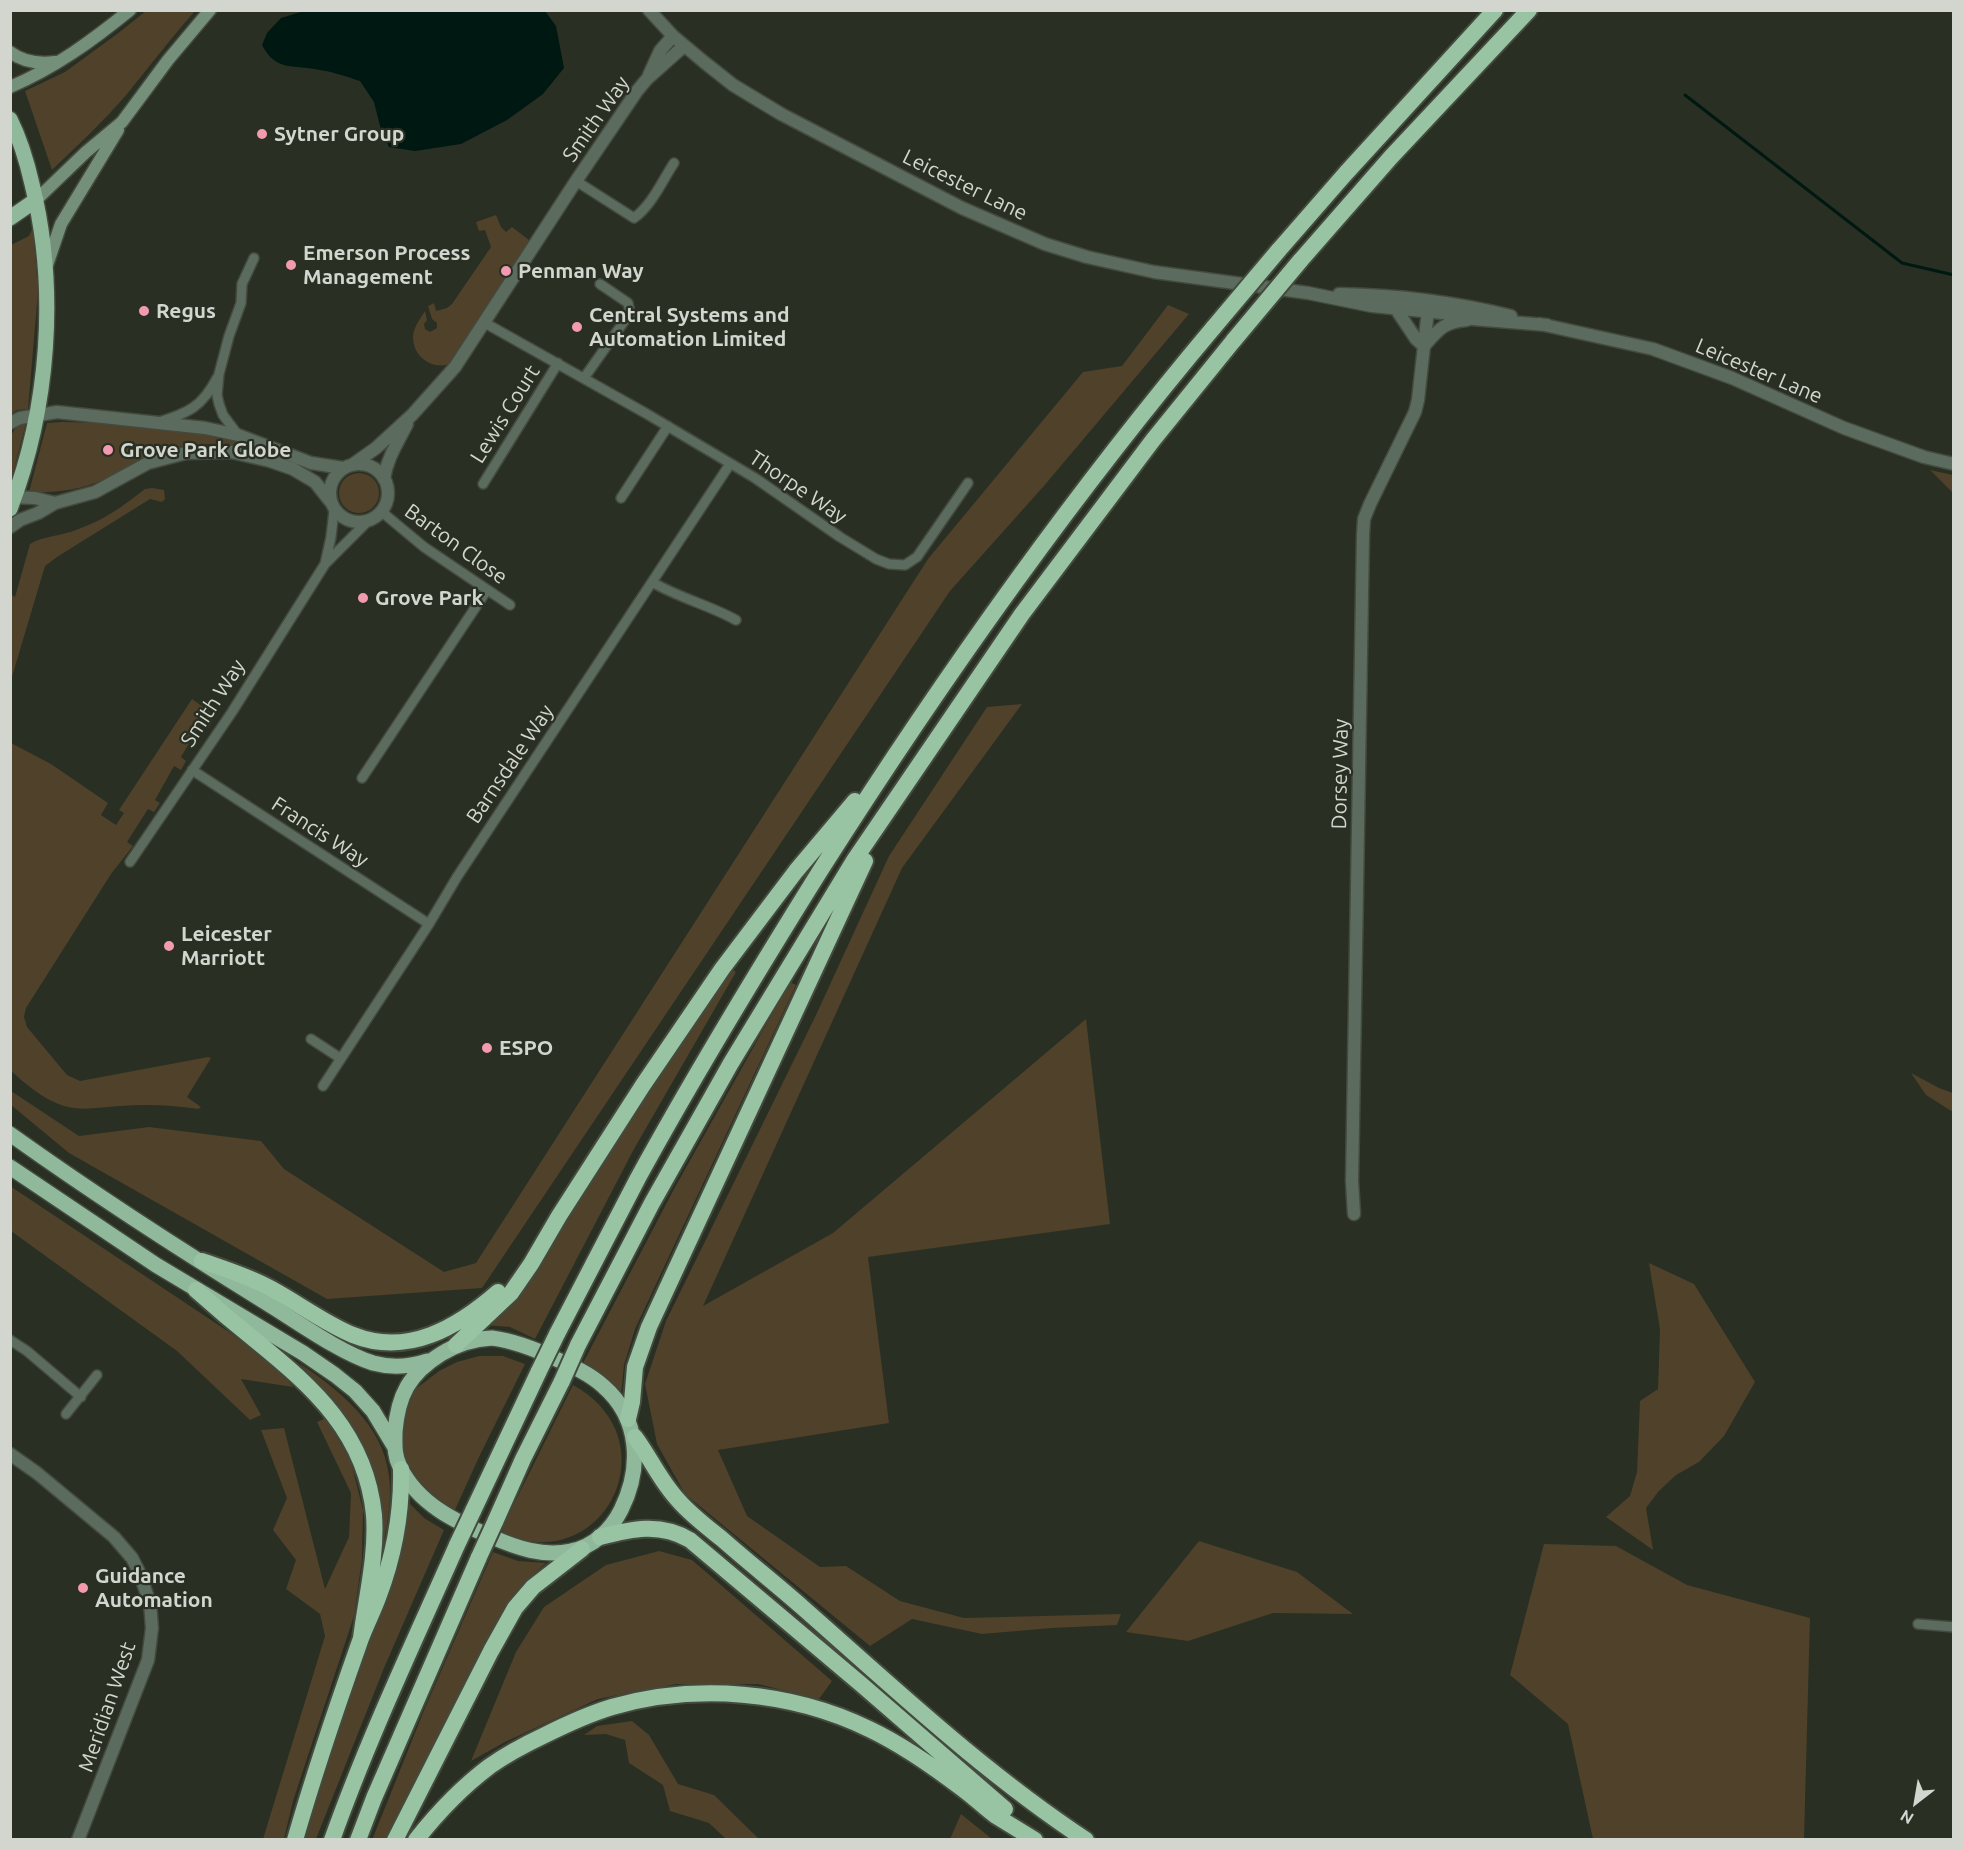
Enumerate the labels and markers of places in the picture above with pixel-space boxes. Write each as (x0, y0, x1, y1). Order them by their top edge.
place label: Sytner Group (274, 121, 404, 147)
marker: Sytner Group (255, 127, 269, 141)
place label: Emerson Process Management (303, 240, 470, 290)
marker: Emerson Process Management (284, 258, 298, 272)
place label: Penman Way (518, 258, 644, 284)
marker: Penman Way (499, 264, 513, 278)
place label: Regus (156, 298, 216, 324)
place label: Central Systems and Automation Limited (589, 302, 790, 352)
marker: Regus (137, 304, 151, 318)
marker: Central Systems and Automation Limited (570, 320, 584, 334)
place label: Grove Park Globe (120, 437, 291, 463)
marker: Grove Park Globe (101, 443, 115, 457)
place label: Grove Park (375, 585, 483, 611)
marker: Grove Park (356, 591, 370, 605)
place label: Leicester Marriott (181, 921, 272, 971)
marker: Leicester Marriott (162, 939, 176, 953)
place label: ESPO (499, 1035, 553, 1061)
marker: ESPO (480, 1041, 494, 1055)
place label: Guidance Automation (95, 1563, 213, 1613)
marker: Guidance Automation (76, 1581, 90, 1595)

